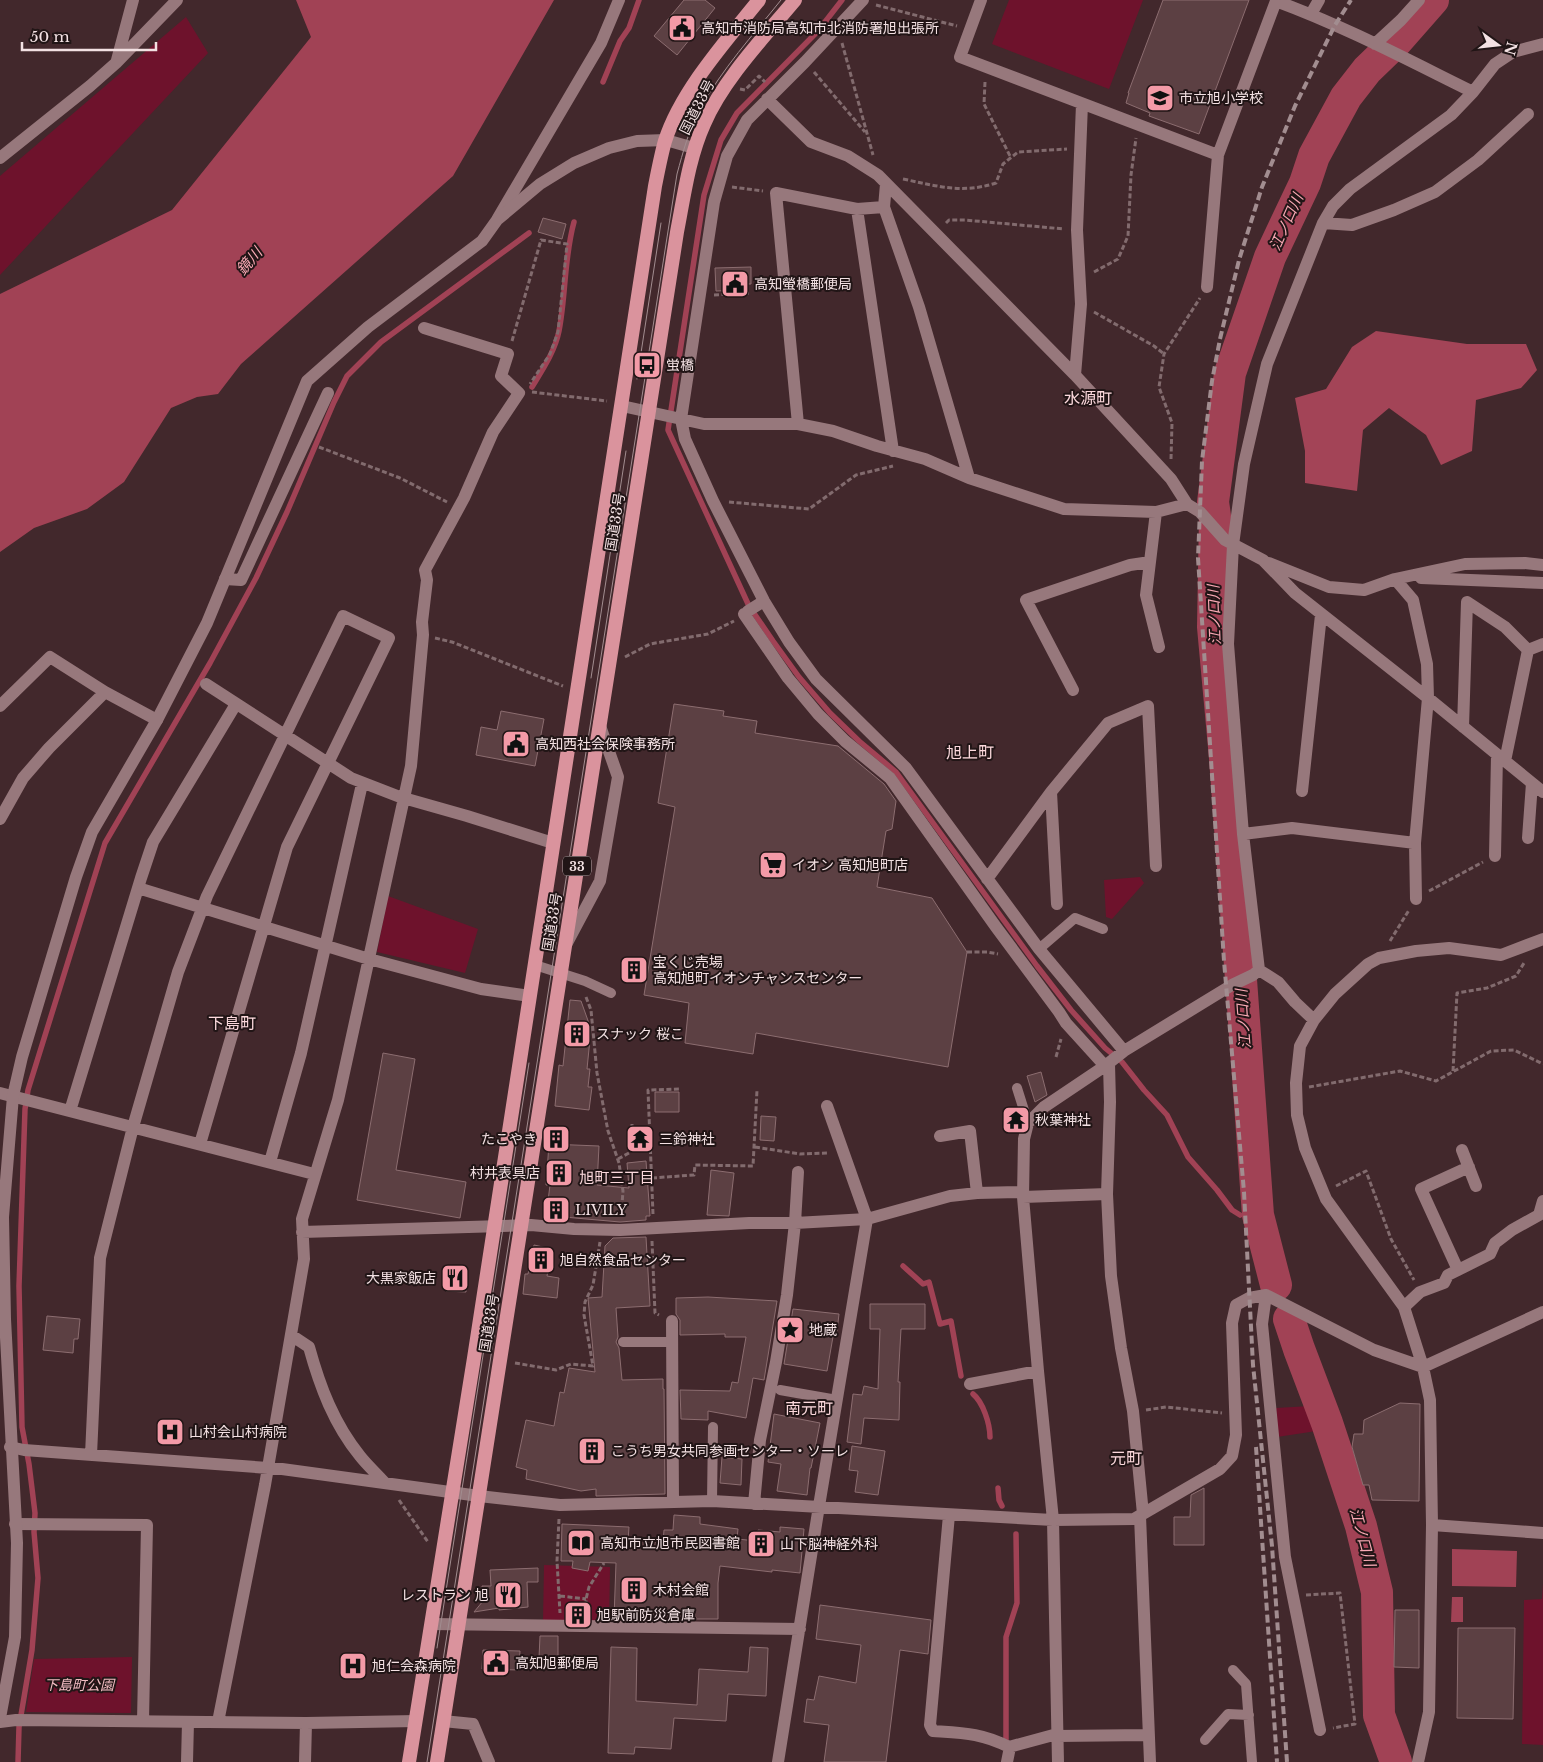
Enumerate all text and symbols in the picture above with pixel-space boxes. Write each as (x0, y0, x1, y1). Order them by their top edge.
public building icon: 高知市消防局高知市北消防署旭出張所 (667, 13, 697, 43)
place label: 高知市消防局高知市北消防署旭出張所 (701, 19, 939, 37)
scale bar (22, 20, 156, 52)
north arrow (1473, 20, 1523, 70)
text: 50 m (30, 27, 70, 46)
text: N (1500, 40, 1521, 57)
street label: 国道33号 (676, 77, 718, 137)
school or university icon: 市立旭小学校 (1145, 83, 1175, 113)
place label: 市立旭小学校 (1179, 89, 1263, 107)
water label: 江ノ口川 (1265, 189, 1308, 253)
water label: 鏡川 (232, 242, 267, 279)
public building icon: 高知螢橋郵便局 (720, 269, 750, 299)
place label: 高知螢橋郵便局 (754, 275, 852, 293)
bus stop icon: 蛍橋 (632, 350, 662, 380)
place label: 蛍橋 (666, 356, 694, 374)
district label: 水源町 (1064, 388, 1112, 408)
street label: 国道33号 (601, 491, 629, 553)
water label: 江ノ口川 (1203, 583, 1225, 645)
public building icon: 高知西社会保険事務所 (501, 729, 531, 759)
place label: 高知西社会保険事務所 (535, 735, 675, 753)
district label: 旭上町 (946, 742, 994, 762)
supermarket icon: イオン 高知旭町店 (758, 850, 788, 880)
road number: 33 (563, 856, 591, 876)
place label: イオン 高知旭町店 (792, 856, 908, 874)
street label: 国道33号 (538, 891, 566, 953)
place label: 宝くじ売場 高知旭町イオンチャンスセンター (653, 953, 863, 987)
building icon: 宝くじ売場 高知旭町イオンチャンスセンター (619, 955, 649, 985)
water label: 江ノ口川 (1231, 986, 1255, 1050)
district label: 下島町 (208, 1013, 256, 1033)
building icon: スナック 桜こ (562, 1019, 592, 1049)
place label: スナック 桜こ (596, 1025, 684, 1043)
temple icon: 秋葉神社 (1001, 1105, 1031, 1135)
place label: 秋葉神社 (1035, 1111, 1091, 1129)
building icon: たこやき (541, 1124, 571, 1154)
temple icon: 三鈴神社 (625, 1124, 655, 1154)
place label: たこやき (481, 1130, 537, 1148)
place label: 三鈴神社 (659, 1130, 715, 1148)
building icon: 村井表具店 (544, 1158, 574, 1188)
place label: 村井表具店 (470, 1164, 540, 1182)
district label: 旭町三丁目 (579, 1168, 655, 1187)
building icon: LIVILY (541, 1195, 571, 1225)
place label: LIVILY (575, 1201, 628, 1219)
building icon: 旭自然食品センター (526, 1245, 556, 1275)
place label: 旭自然食品センター (560, 1251, 686, 1269)
restaurant icon: 大黒家飯店 (440, 1263, 470, 1293)
place label: 大黒家飯店 (366, 1269, 436, 1287)
street label: 国道33号 (475, 1292, 503, 1354)
place icon: 地蔵 (775, 1315, 805, 1345)
place label: 地蔵 (809, 1321, 837, 1339)
district label: 南元町 (785, 1398, 833, 1418)
hospital icon: 山村会山村病院 (155, 1417, 185, 1447)
place label: 山村会山村病院 (189, 1423, 287, 1441)
building icon: こうち男女共同参画センター・ソーレ (577, 1436, 607, 1466)
place label: こうち男女共同参画センター・ソーレ (611, 1442, 849, 1460)
district label: 元町 (1110, 1448, 1142, 1468)
water label: 江ノ口川 (1346, 1506, 1380, 1570)
library icon: 高知市立旭市民図書館 (566, 1528, 596, 1558)
building icon: 山下脳神経外科 (746, 1529, 776, 1559)
place label: 高知市立旭市民図書館 (600, 1534, 740, 1552)
place label: 山下脳神経外科 (780, 1535, 878, 1553)
building icon: 木村会館 (619, 1575, 649, 1605)
restaurant icon: レストラン 旭 (493, 1580, 523, 1610)
place label: 木村会館 (653, 1581, 709, 1599)
place label: レストラン 旭 (401, 1586, 489, 1604)
building icon: 旭駅前防災倉庫 (563, 1600, 593, 1630)
place label: 旭駅前防災倉庫 (597, 1606, 695, 1624)
public building icon: 高知旭郵便局 (481, 1648, 511, 1678)
hospital icon: 旭仁会森病院 (338, 1651, 368, 1681)
place label: 高知旭郵便局 (515, 1654, 599, 1672)
place label: 旭仁会森病院 (372, 1657, 456, 1675)
park label: 下島町公園 (44, 1676, 116, 1694)

